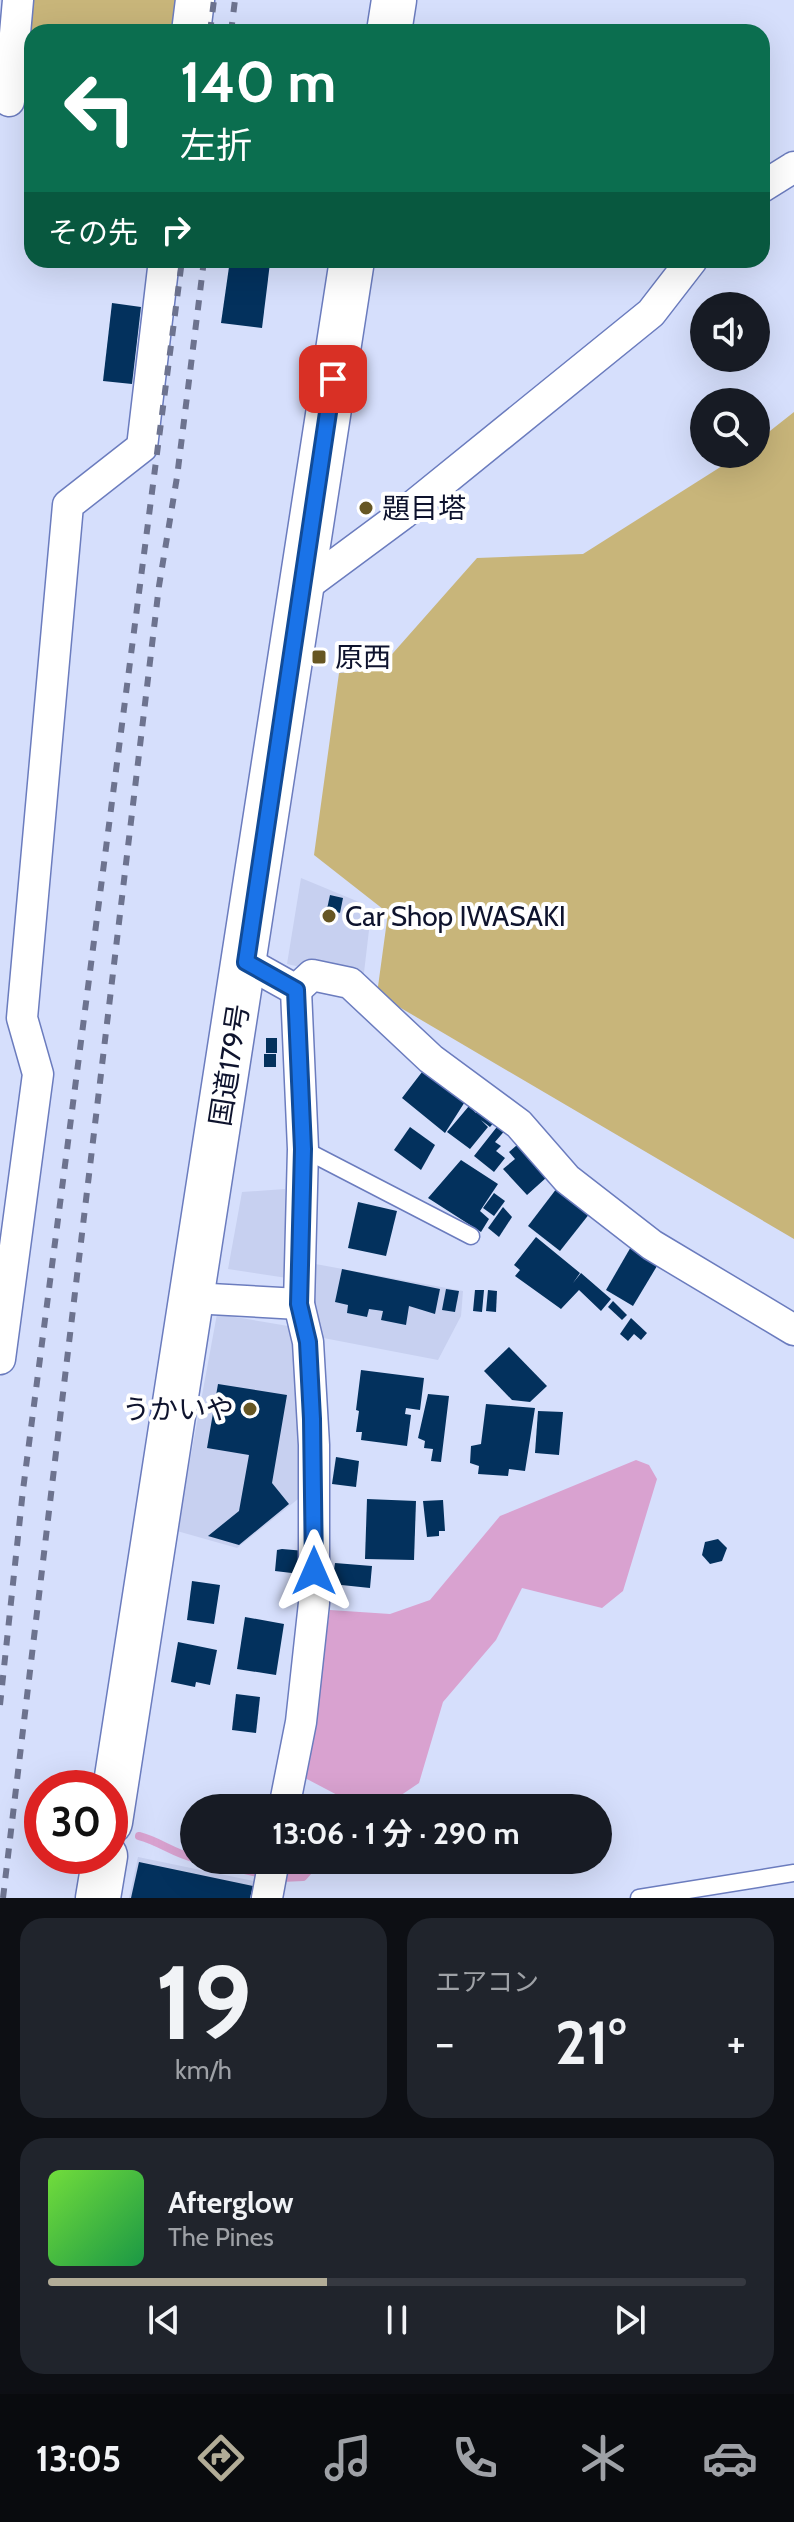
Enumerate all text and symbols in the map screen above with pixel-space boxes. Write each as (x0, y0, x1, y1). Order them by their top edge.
text: 140 m (180, 48, 336, 116)
icon: left (48, 56, 152, 160)
text: 左折 (180, 123, 252, 167)
icon: right (154, 208, 198, 252)
text: その先 (48, 214, 138, 251)
map controls (690, 292, 770, 468)
button: sound (690, 292, 770, 372)
pin (299, 345, 367, 413)
icon: arrive (311, 357, 355, 401)
button: search (690, 388, 770, 468)
place label: 題目塔 (382, 491, 466, 525)
marker: 題目塔 (357, 499, 375, 517)
place label: 原西 (335, 640, 391, 674)
marker: 原西 (310, 648, 328, 666)
place label: Car Shop IWASAKI (345, 899, 566, 933)
marker: Car Shop IWASAKI (320, 907, 338, 925)
street label: 国道179号 (203, 1002, 255, 1128)
place label: うかいや (122, 1392, 234, 1426)
marker: うかいや (241, 1400, 259, 1418)
position arrow (272, 1529, 356, 1613)
speed limit sign: 30 (24, 1770, 128, 1874)
text: 13:06 · 1 分 · 290 m (272, 1815, 520, 1852)
text: 19 (155, 1939, 252, 2065)
text: エアコン (435, 1966, 539, 1998)
text: 21° (555, 2006, 626, 2079)
text: − (435, 2016, 454, 2069)
text: + (727, 2016, 746, 2069)
text: km/h (175, 2054, 232, 2086)
text: Afterglow (168, 2184, 294, 2221)
text: The Pines (168, 2221, 274, 2253)
icon: previous (142, 2298, 186, 2342)
icon: pause (375, 2298, 419, 2342)
icon: next (608, 2298, 652, 2342)
icon: directions (193, 2430, 249, 2486)
icon: music (320, 2430, 376, 2486)
icon: phone (447, 2430, 503, 2486)
icon: climate (575, 2430, 631, 2486)
icon: car (702, 2430, 758, 2486)
text: 13:05 (36, 2436, 121, 2480)

